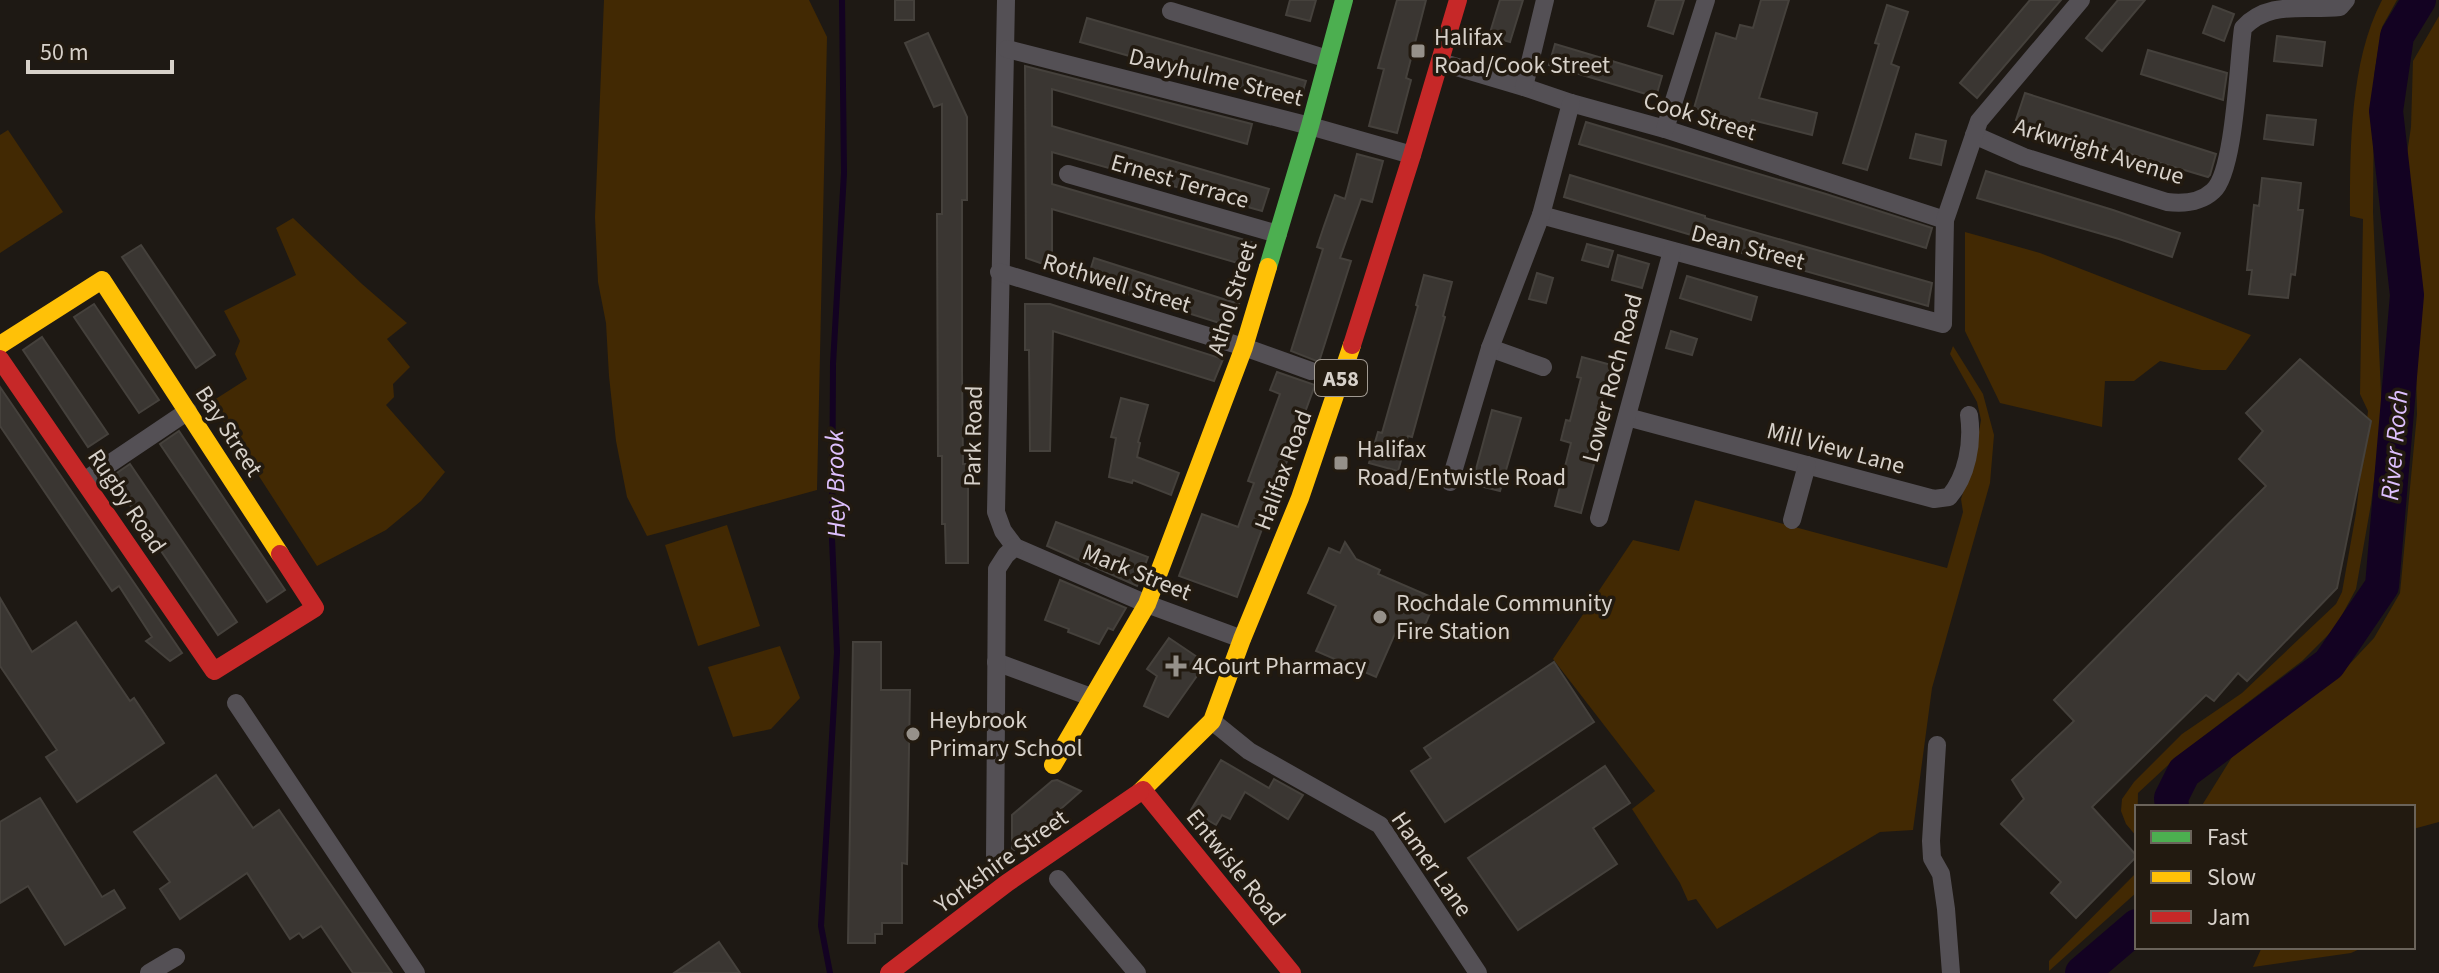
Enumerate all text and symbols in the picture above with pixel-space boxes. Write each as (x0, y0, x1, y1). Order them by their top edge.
place label: Halifax Road/Cook Street (1434, 20, 1610, 83)
scale bar (28, 24, 172, 74)
text: 50 m (40, 35, 89, 70)
street label: Davyhulme Street (1125, 39, 1307, 116)
marker: Halifax Road/Cook Street (1409, 42, 1427, 60)
street label: Cook Street (1639, 83, 1761, 150)
street label: Arkwright Avenue (2009, 109, 2188, 194)
street label: Ernest Terrace (1107, 145, 1253, 218)
street label: Dean Street (1687, 216, 1809, 279)
street label: Athol Street (1199, 237, 1266, 360)
street label: Rothwell Street (1038, 244, 1195, 323)
street label: Lower Roch Road (1573, 290, 1652, 466)
road number: A58 (1315, 360, 1367, 396)
street label: Bay Street (186, 379, 271, 484)
street label: Park Road (955, 385, 992, 487)
water label: River Roch (2371, 388, 2418, 502)
street label: Halifax Road (1246, 405, 1321, 535)
street label: Mill View Lane (1763, 413, 1909, 484)
water label: Hey Brook (816, 429, 855, 538)
place label: Halifax Road/Entwistle Road (1357, 432, 1566, 495)
street label: Rugby Road (79, 442, 175, 561)
marker: Halifax Road/Entwistle Road (1332, 454, 1350, 472)
street label: Mark Street (1077, 535, 1197, 610)
place label: Rochdale Community Fire Station (1396, 586, 1613, 649)
marker: Rochdale Community Fire Station (1371, 608, 1389, 626)
place label: 4Court Pharmacy (1192, 649, 1366, 684)
marker: 4Court Pharmacy (1167, 657, 1185, 675)
place label: Heybrook Primary School (929, 703, 1083, 766)
marker: Heybrook Primary School (904, 725, 922, 743)
street label: Yorkshire Street (926, 801, 1075, 922)
street label: Entwisle Road (1178, 801, 1294, 933)
street label: Hamer Lane (1382, 804, 1481, 924)
legend (2135, 805, 2415, 949)
text: Fast (2207, 820, 2248, 855)
text: Slow (2207, 860, 2256, 895)
text: Jam (2207, 900, 2251, 935)

